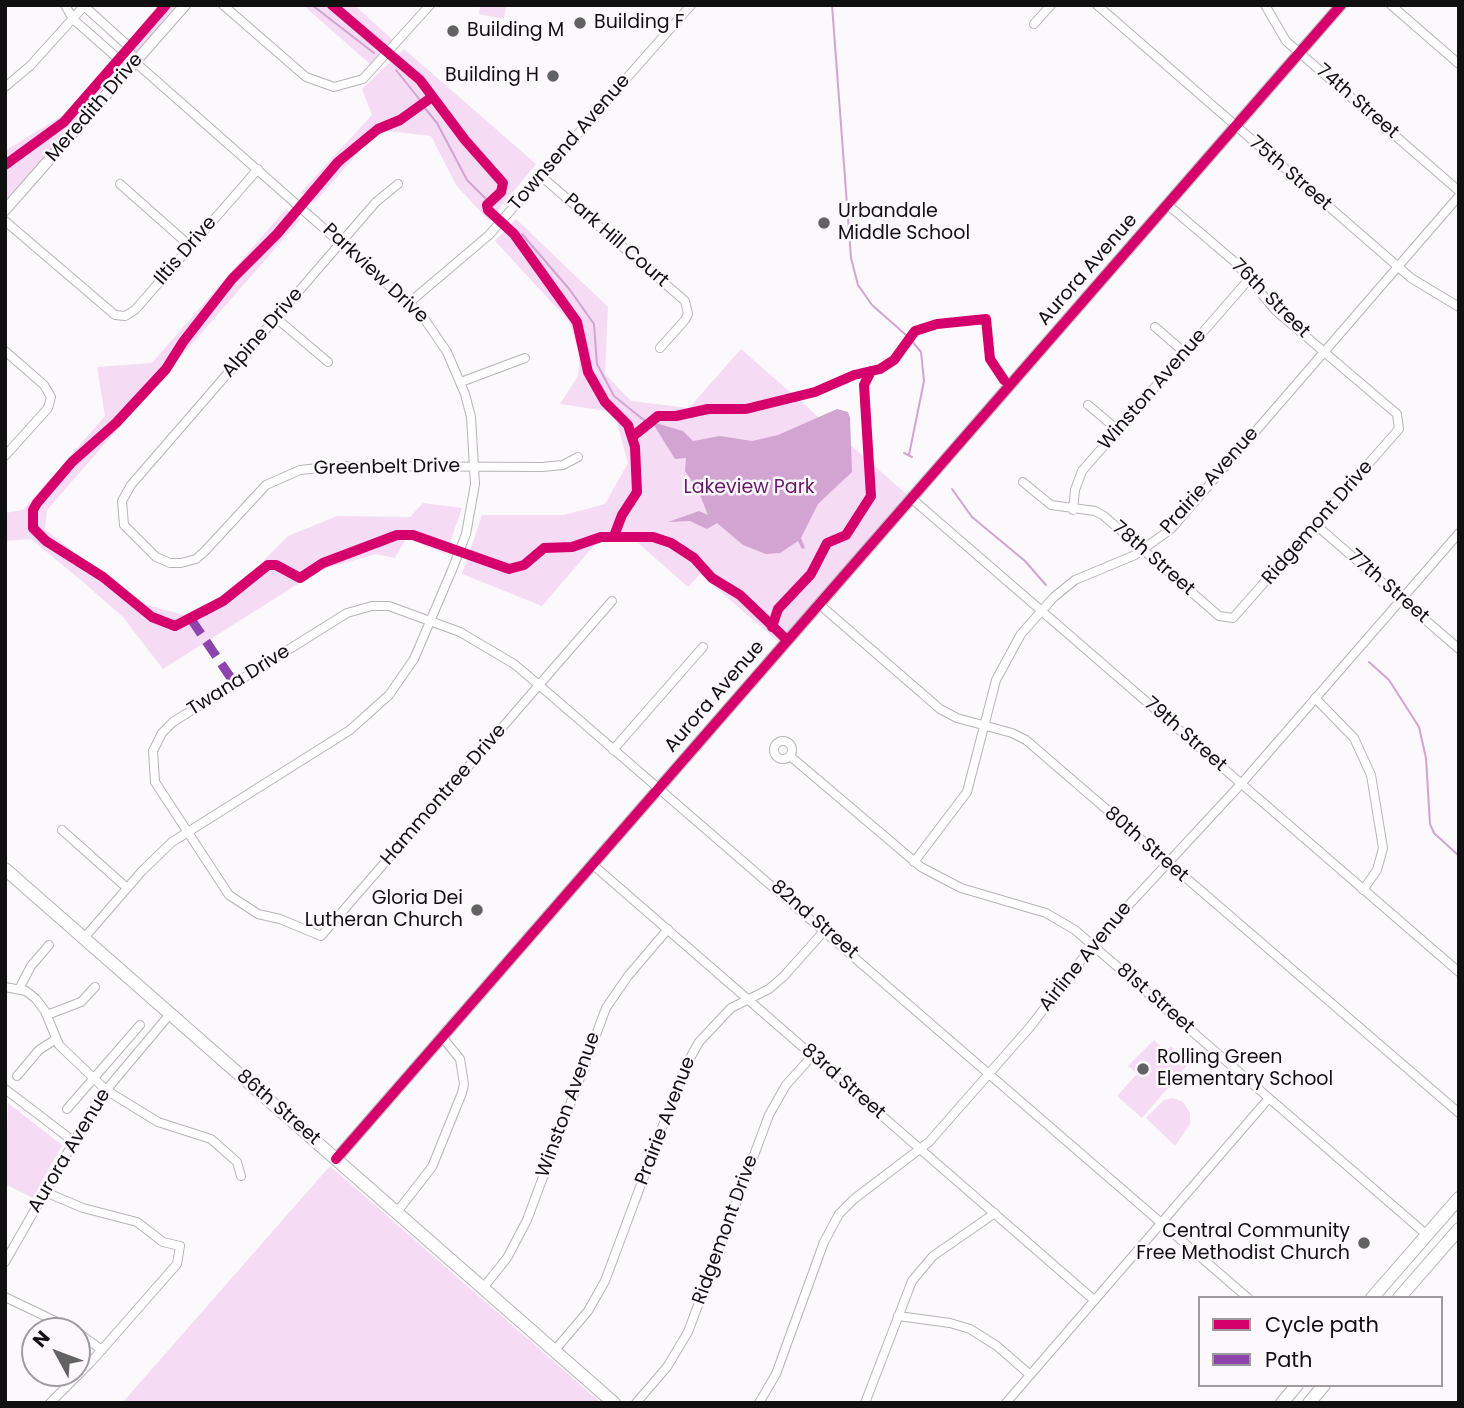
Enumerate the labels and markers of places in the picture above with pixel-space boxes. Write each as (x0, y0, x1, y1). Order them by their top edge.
place label: Building F (594, 12, 684, 34)
marker: Building F (572, 15, 588, 31)
place label: Building M (467, 20, 564, 42)
marker: Building M (445, 23, 461, 39)
place label: Building H (445, 65, 539, 87)
marker: Building H (545, 68, 561, 84)
place label: Urbandale Middle School (838, 201, 970, 245)
marker: Urbandale Middle School (816, 215, 832, 231)
place label: Gloria Dei Lutheran Church (305, 888, 463, 932)
marker: Gloria Dei Lutheran Church (469, 902, 485, 918)
place label: Rolling Green Elementary School (1157, 1047, 1333, 1091)
marker: Rolling Green Elementary School (1135, 1061, 1151, 1077)
place label: Central Community Free Methodist Church (1136, 1221, 1350, 1265)
marker: Central Community Free Methodist Church (1356, 1235, 1372, 1251)

